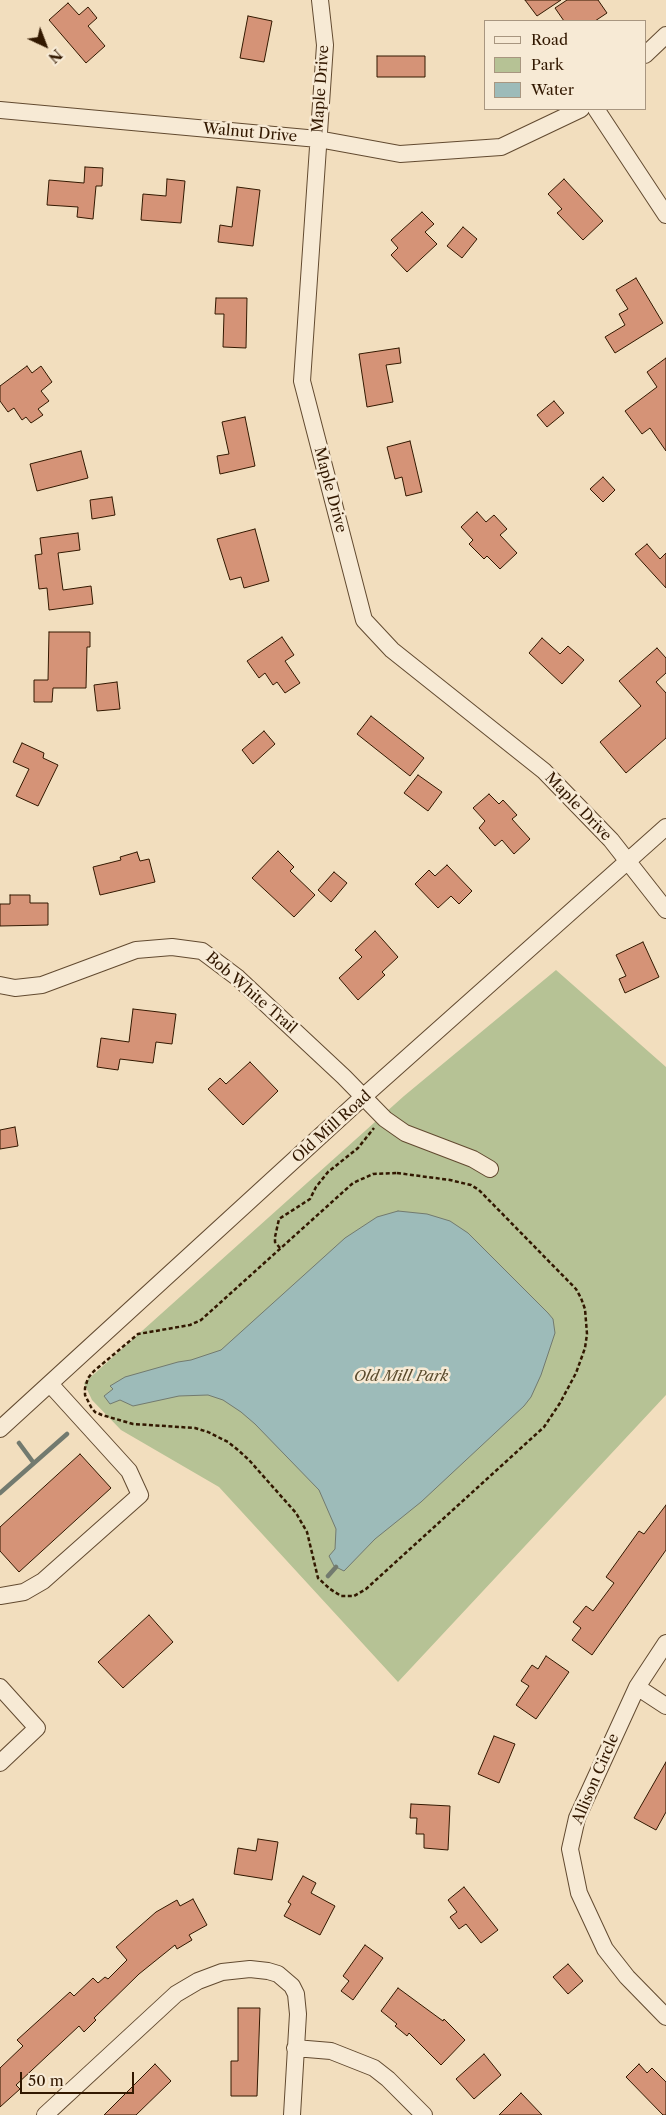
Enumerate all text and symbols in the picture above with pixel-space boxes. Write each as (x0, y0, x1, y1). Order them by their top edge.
north arrow (20, 20, 70, 70)
legend (483, 20, 646, 110)
text: Road (531, 30, 568, 49)
street label: Maple Drive (309, 44, 333, 134)
text: N (45, 45, 66, 67)
text: Park (531, 55, 564, 74)
text: Water (531, 80, 574, 99)
street label: Walnut Drive (202, 120, 298, 146)
street label: Maple Drive (310, 445, 350, 535)
street label: Maple Drive (541, 769, 615, 845)
street label: Bob White Trail (202, 949, 300, 1037)
street label: Old Mill Road (289, 1087, 375, 1167)
park label: Old Mill Park (354, 1368, 448, 1386)
street label: Allison Circle (569, 1731, 623, 1827)
scale bar (22, 2062, 136, 2094)
text: 50 m (28, 2071, 64, 2090)

